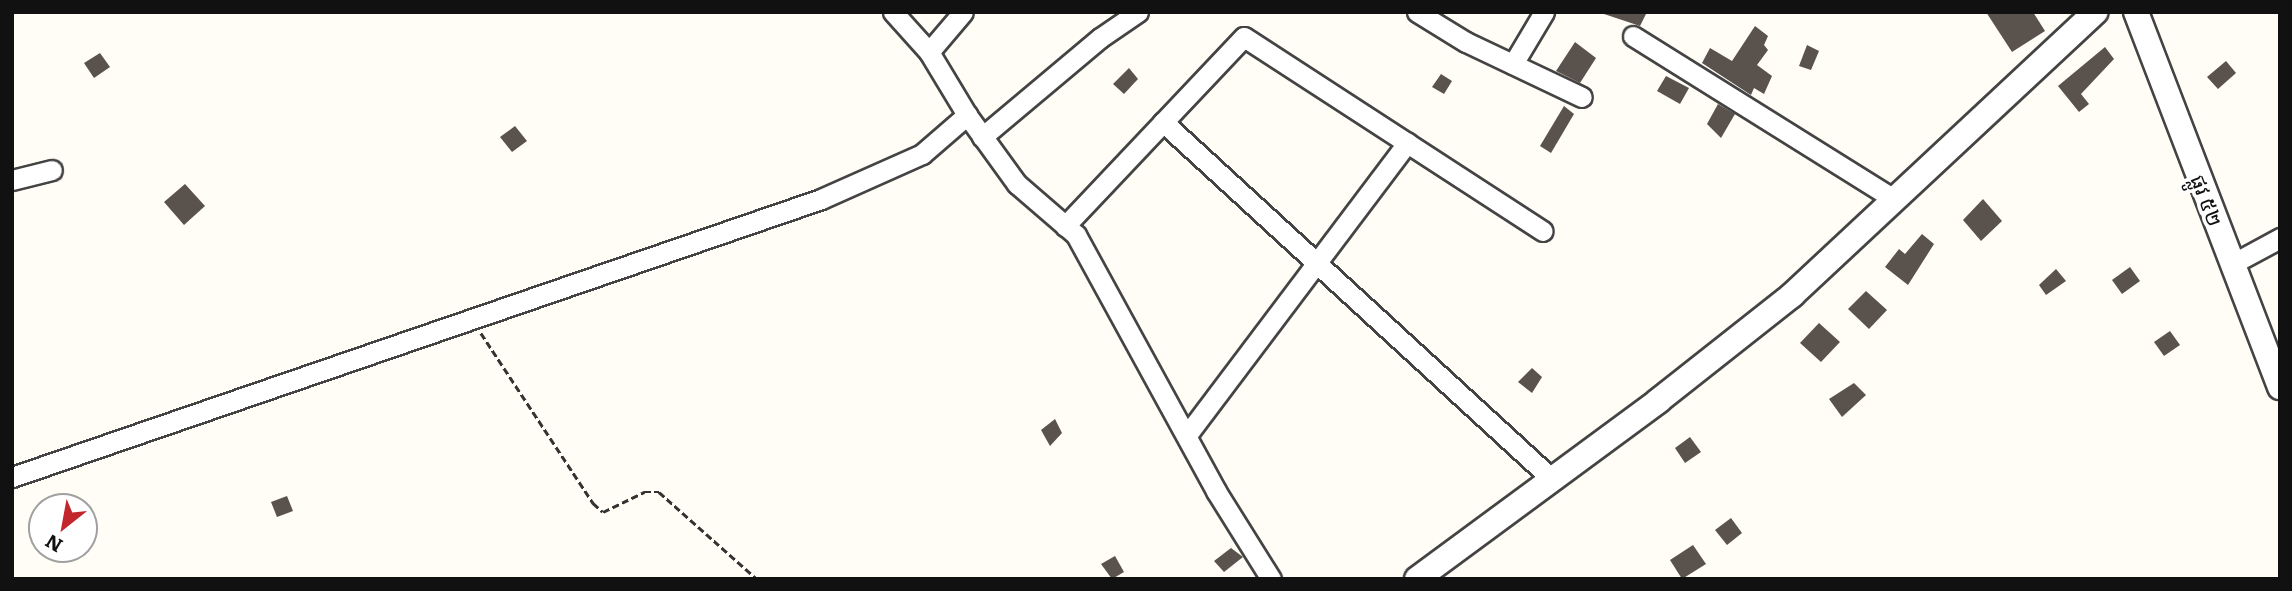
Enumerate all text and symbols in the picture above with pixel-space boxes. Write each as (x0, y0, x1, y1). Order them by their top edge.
street label: ផ្លូវ ៥២ (2187, 171, 2229, 229)
north arrow (28, 493, 98, 563)
text: N (39, 528, 67, 560)

